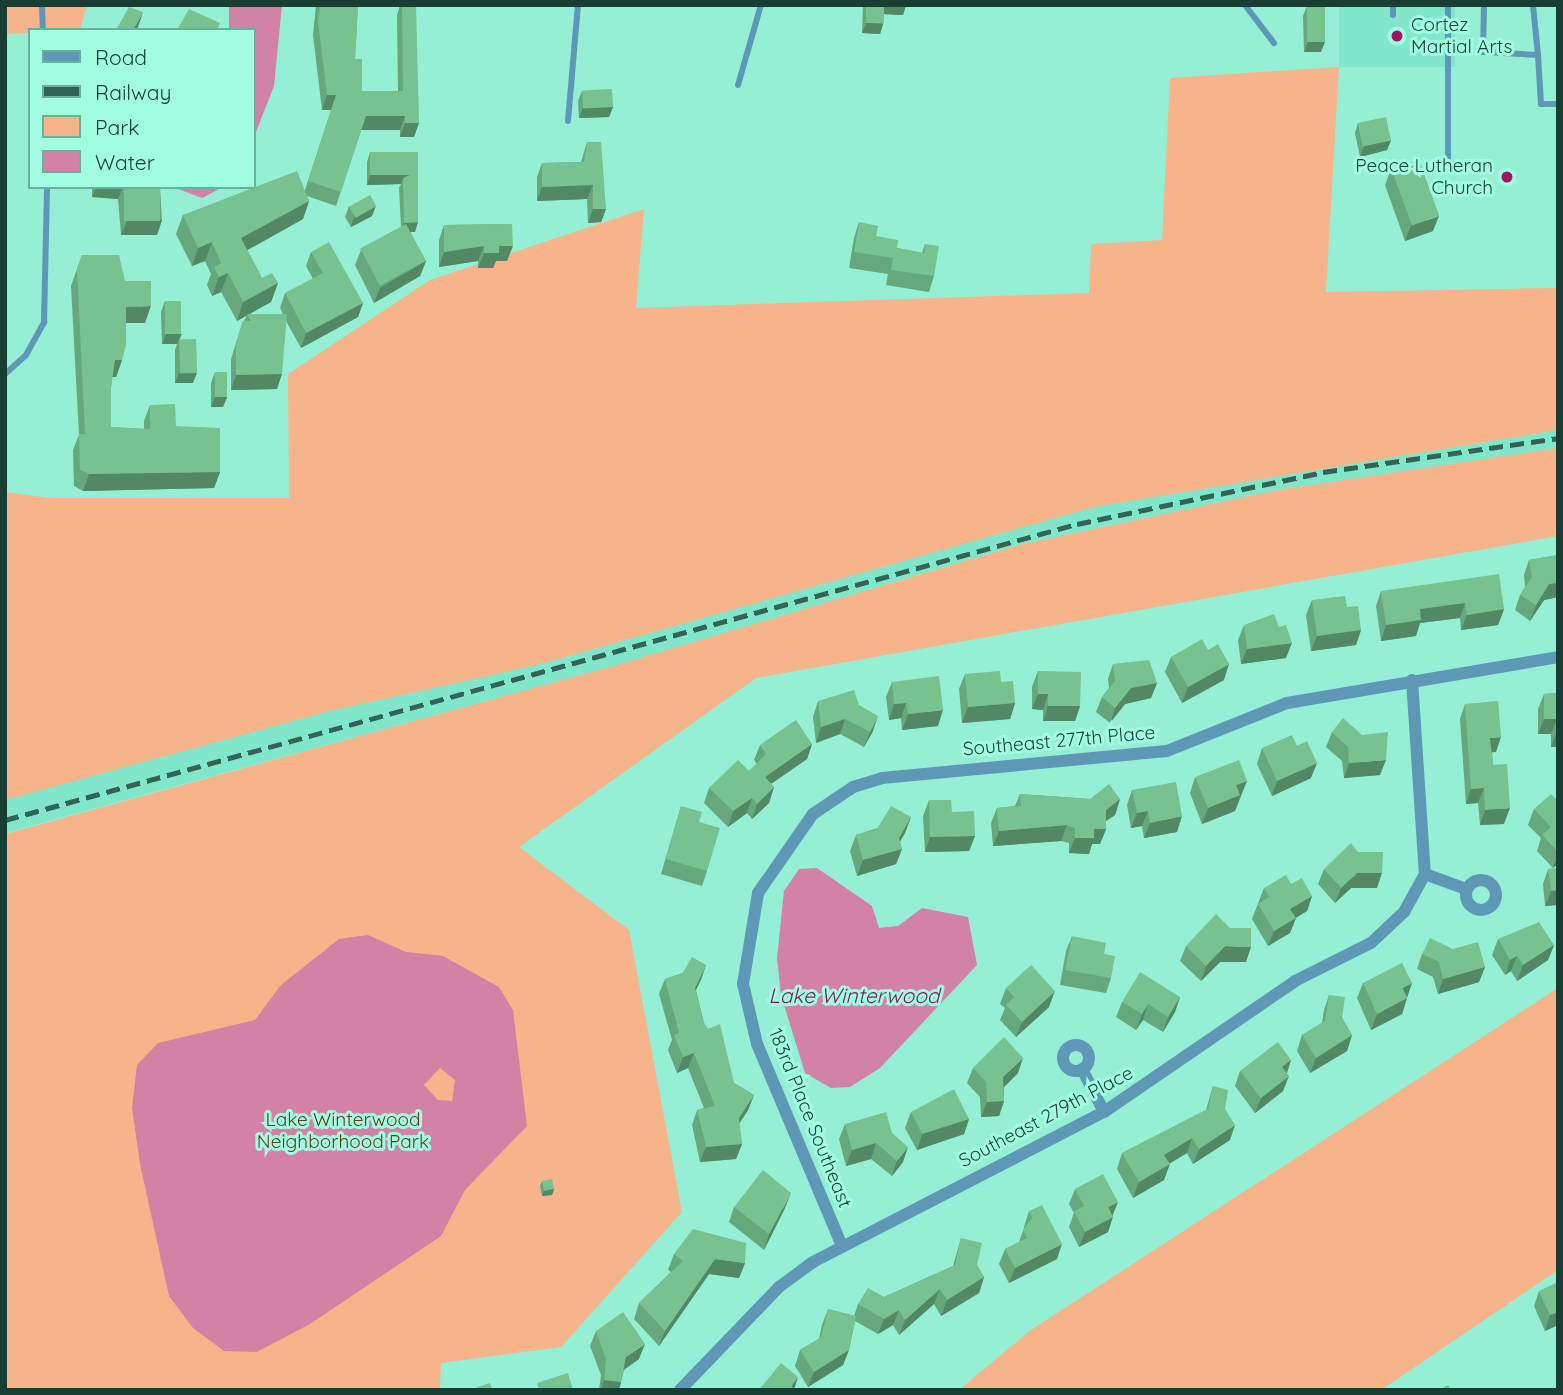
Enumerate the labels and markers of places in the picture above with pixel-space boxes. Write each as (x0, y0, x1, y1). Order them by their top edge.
place label: Cortez Martial Arts (1411, 14, 1512, 58)
marker: Cortez Martial Arts (1389, 28, 1405, 44)
place label: Peace Lutheran Church (1355, 155, 1493, 199)
marker: Peace Lutheran Church (1499, 169, 1515, 185)

